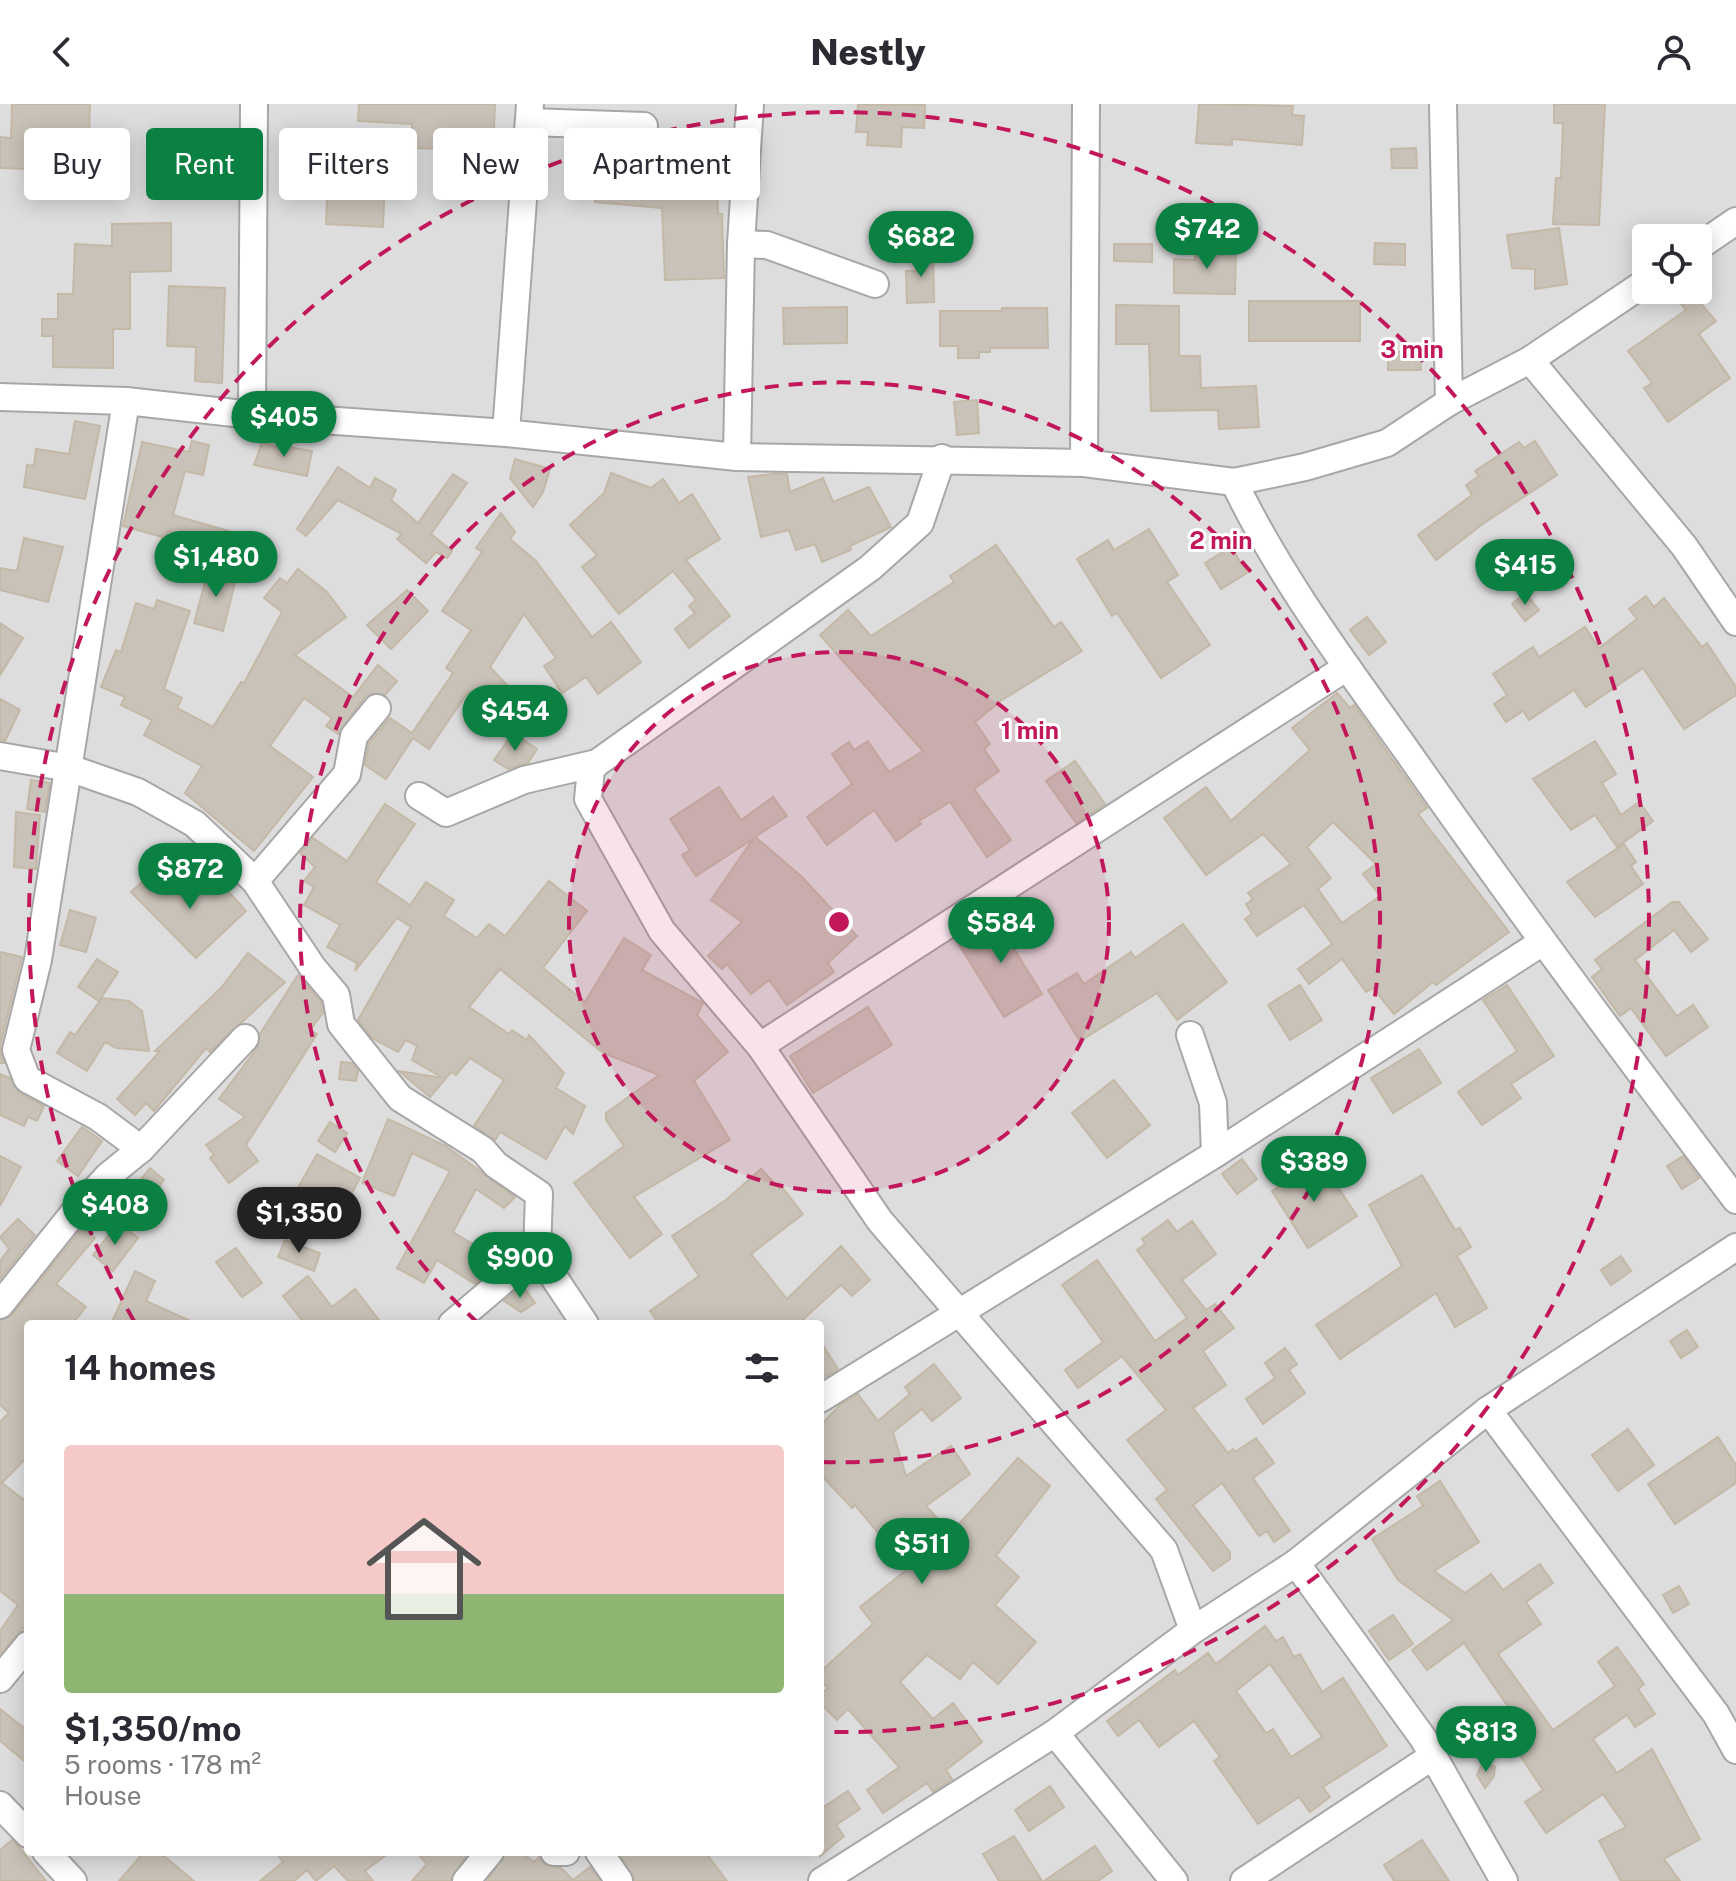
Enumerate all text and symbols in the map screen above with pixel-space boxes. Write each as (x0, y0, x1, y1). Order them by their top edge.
icon: back (40, 30, 84, 74)
icon: person (1652, 30, 1696, 74)
text: Nestly (810, 31, 926, 73)
chip: Buy (24, 128, 130, 200)
chip: Rent (146, 128, 263, 200)
chip: Filters (279, 128, 417, 200)
chip: New (433, 128, 548, 200)
chip: Apartment (564, 128, 760, 200)
pin: $742 (1160, 203, 1254, 271)
pin: $682 (874, 211, 968, 279)
text: $742 (1173, 213, 1241, 244)
text: $682 (887, 221, 955, 252)
map controls (1632, 224, 1712, 304)
button: locate (1632, 224, 1712, 304)
text: 3 min (1380, 335, 1444, 363)
pin: $405 (237, 391, 331, 459)
text: $405 (249, 401, 319, 432)
text: 2 min (1190, 526, 1252, 554)
pin: $1,480 (151, 531, 281, 599)
pin: $415 (1478, 539, 1572, 607)
text: $1,480 (172, 541, 260, 572)
text: $415 (1493, 549, 1557, 580)
pin: $454 (468, 685, 562, 753)
text: $454 (480, 695, 550, 726)
text: 1 min (1001, 716, 1059, 744)
pin: $872 (143, 843, 237, 911)
text: $872 (156, 853, 224, 884)
pin: $584 (954, 897, 1048, 965)
text: $584 (966, 907, 1036, 938)
centre of rings (825, 908, 853, 936)
pin: $389 (1267, 1136, 1361, 1204)
text: $389 (1279, 1146, 1349, 1177)
pin: $408 (68, 1179, 162, 1247)
pin: $1,350 (234, 1187, 364, 1255)
text: $408 (81, 1189, 149, 1220)
text: $1,350 (255, 1197, 343, 1228)
pin: $900 (473, 1232, 567, 1300)
text: $900 (486, 1242, 554, 1273)
icon: filters (740, 1346, 784, 1390)
text: 14 homes (64, 1348, 216, 1388)
icon: home (352, 1497, 496, 1641)
pin: $511 (875, 1518, 969, 1586)
text: $511 (893, 1528, 951, 1559)
pin: $813 (1439, 1706, 1533, 1774)
text: $1,350/mo (64, 1709, 242, 1749)
text: $813 (1454, 1716, 1518, 1747)
text: 5 rooms · 178 m² (64, 1749, 261, 1780)
text: House (64, 1780, 141, 1811)

